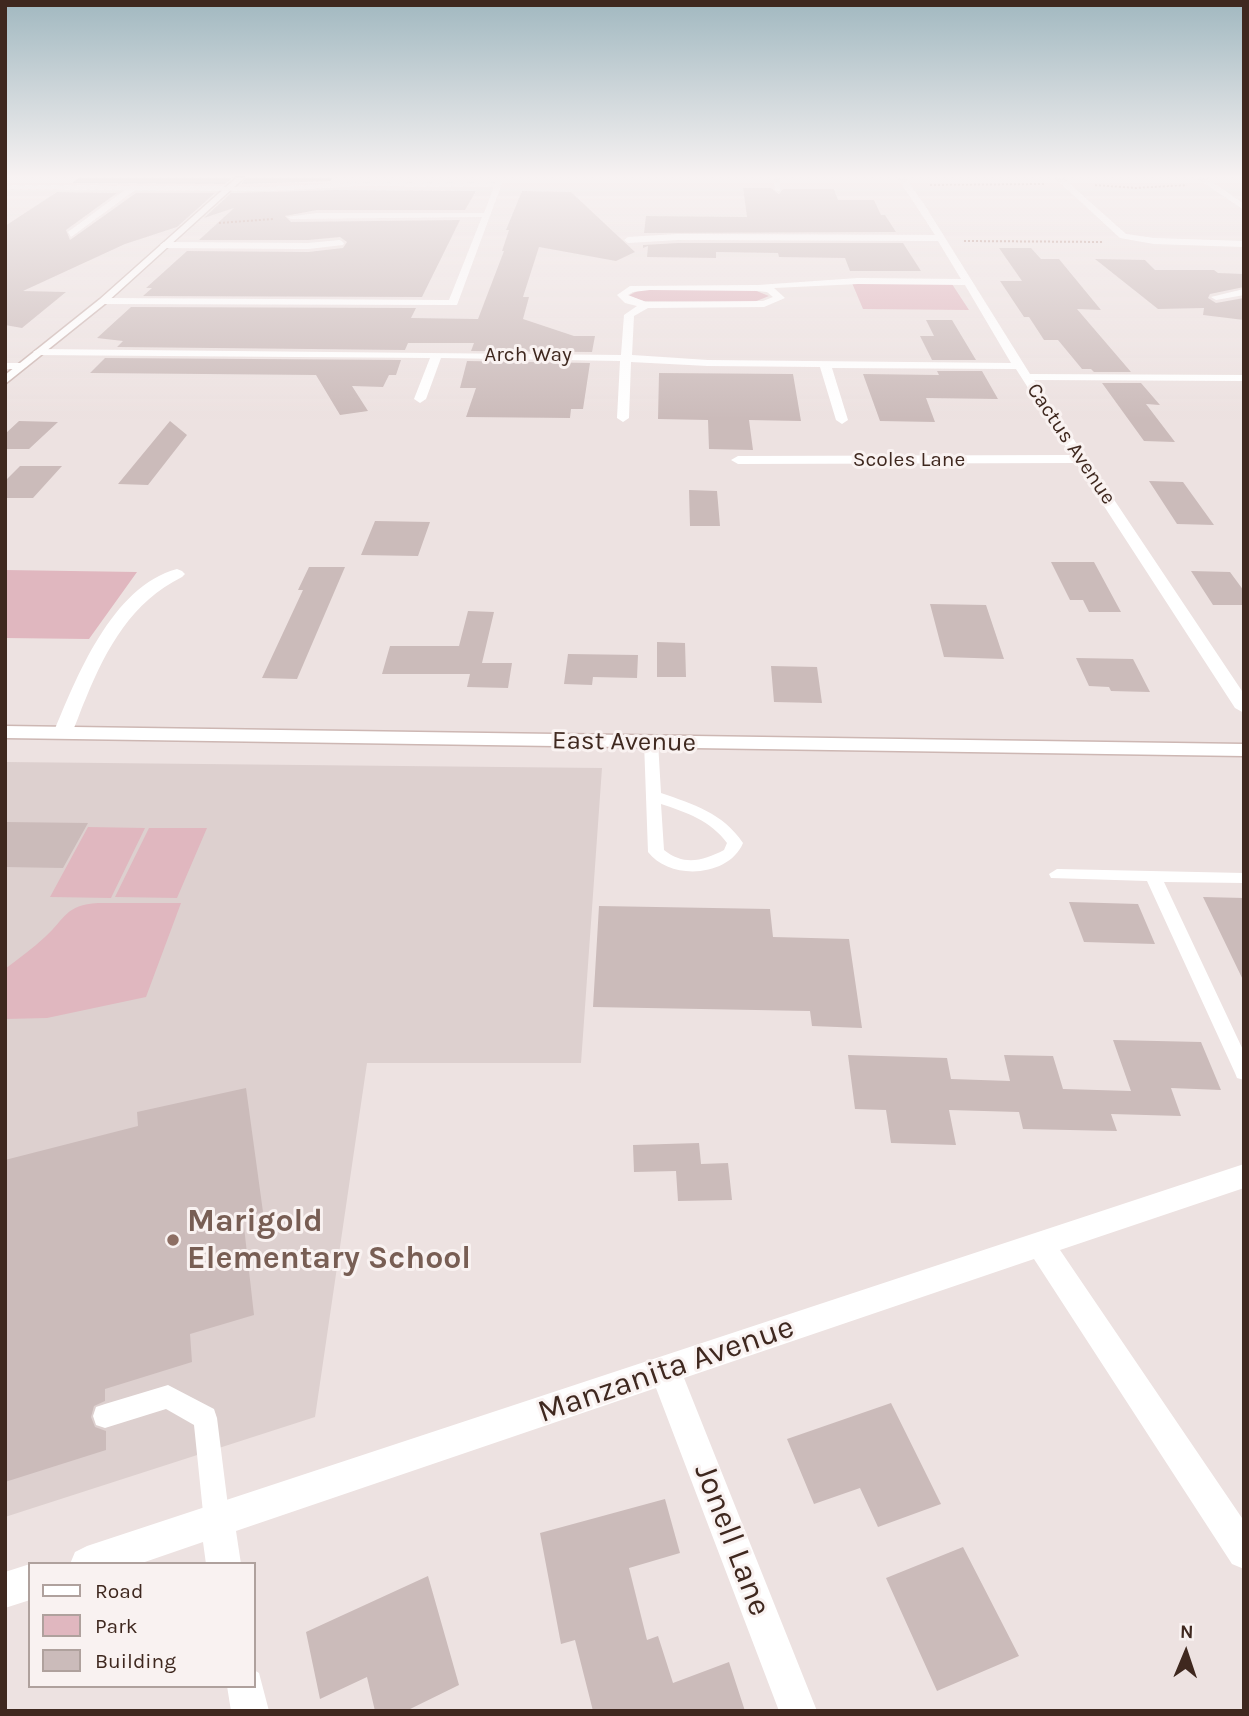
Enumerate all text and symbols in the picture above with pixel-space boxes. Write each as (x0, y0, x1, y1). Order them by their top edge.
street label: Arch Way (484, 342, 572, 368)
street label: Cactus Avenue (1021, 379, 1121, 509)
street label: Scoles Lane (853, 447, 965, 473)
street label: East Avenue (552, 725, 696, 759)
place label: Marigold Elementary School (187, 1203, 471, 1278)
marker: Marigold Elementary School (165, 1232, 181, 1248)
street label: Manzanita Avenue (533, 1308, 799, 1432)
street label: Jonell Lane (685, 1458, 779, 1622)
legend (28, 1562, 256, 1688)
text: Road (95, 1579, 143, 1603)
text: Park (95, 1614, 138, 1638)
north arrow (1151, 1618, 1221, 1688)
text: N (1180, 1621, 1194, 1643)
text: Building (95, 1649, 176, 1673)

